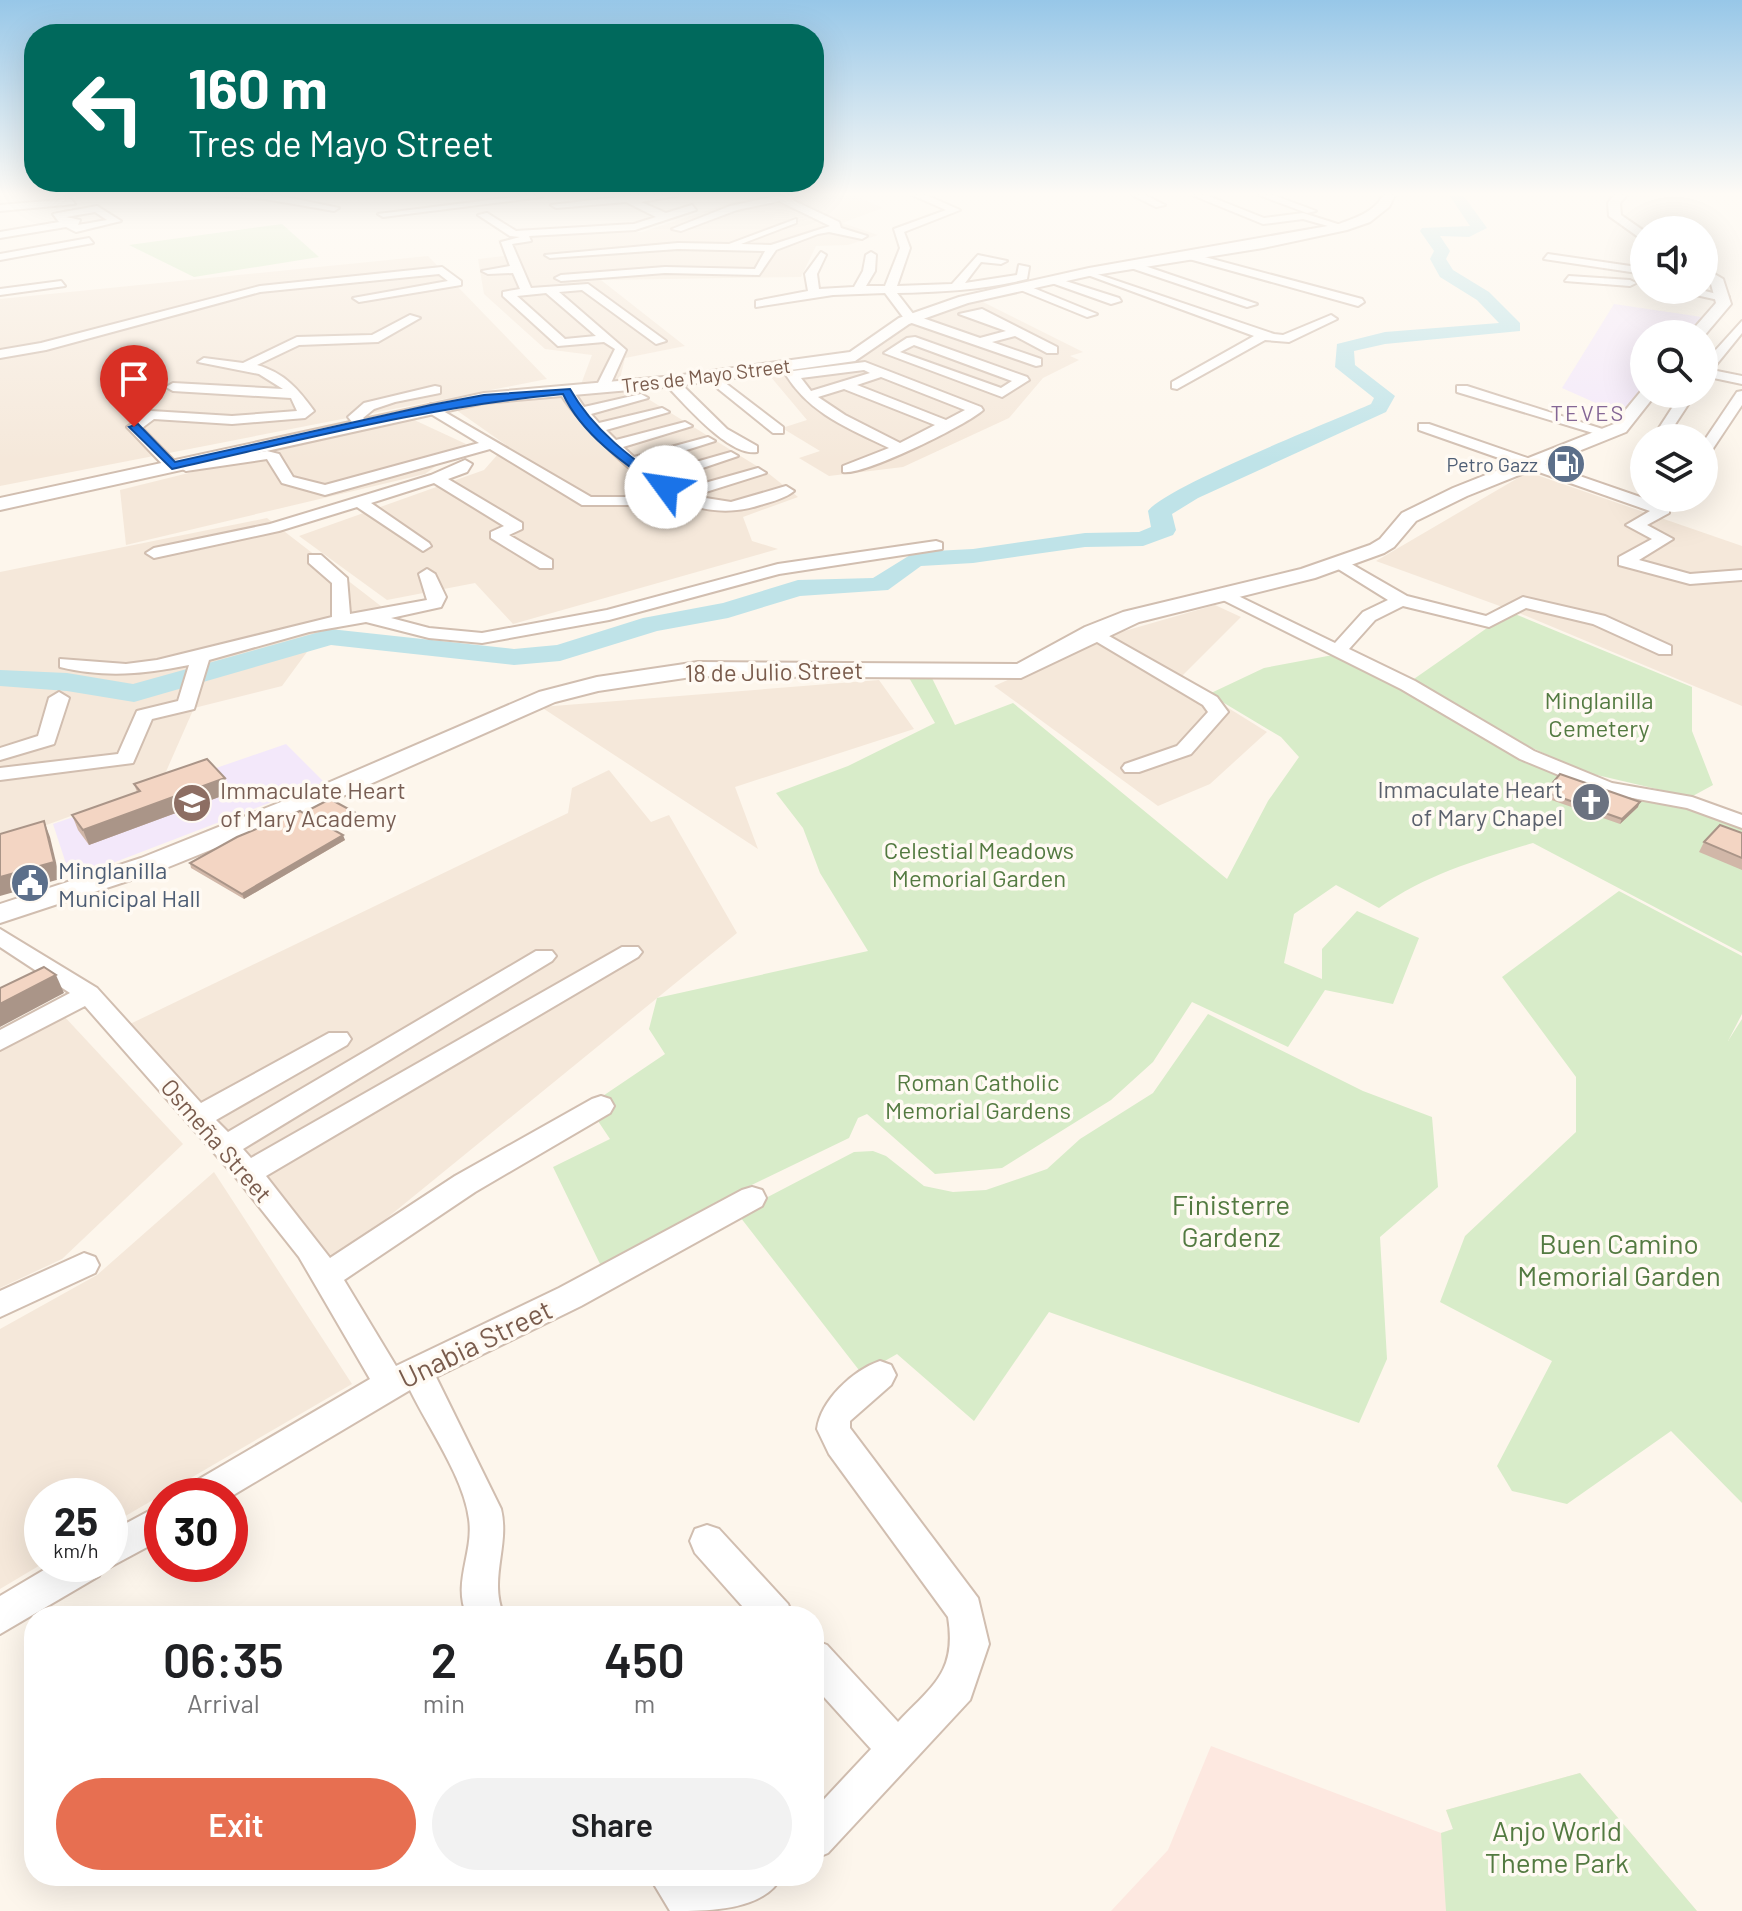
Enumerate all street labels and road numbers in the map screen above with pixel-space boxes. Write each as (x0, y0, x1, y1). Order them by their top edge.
street label: Tres de Mayo Street (620, 353, 792, 397)
street label: 18 de Julio Street (685, 655, 863, 687)
street label: Osmeña Street (155, 1072, 279, 1208)
street label: Unabia Street (393, 1291, 557, 1395)

